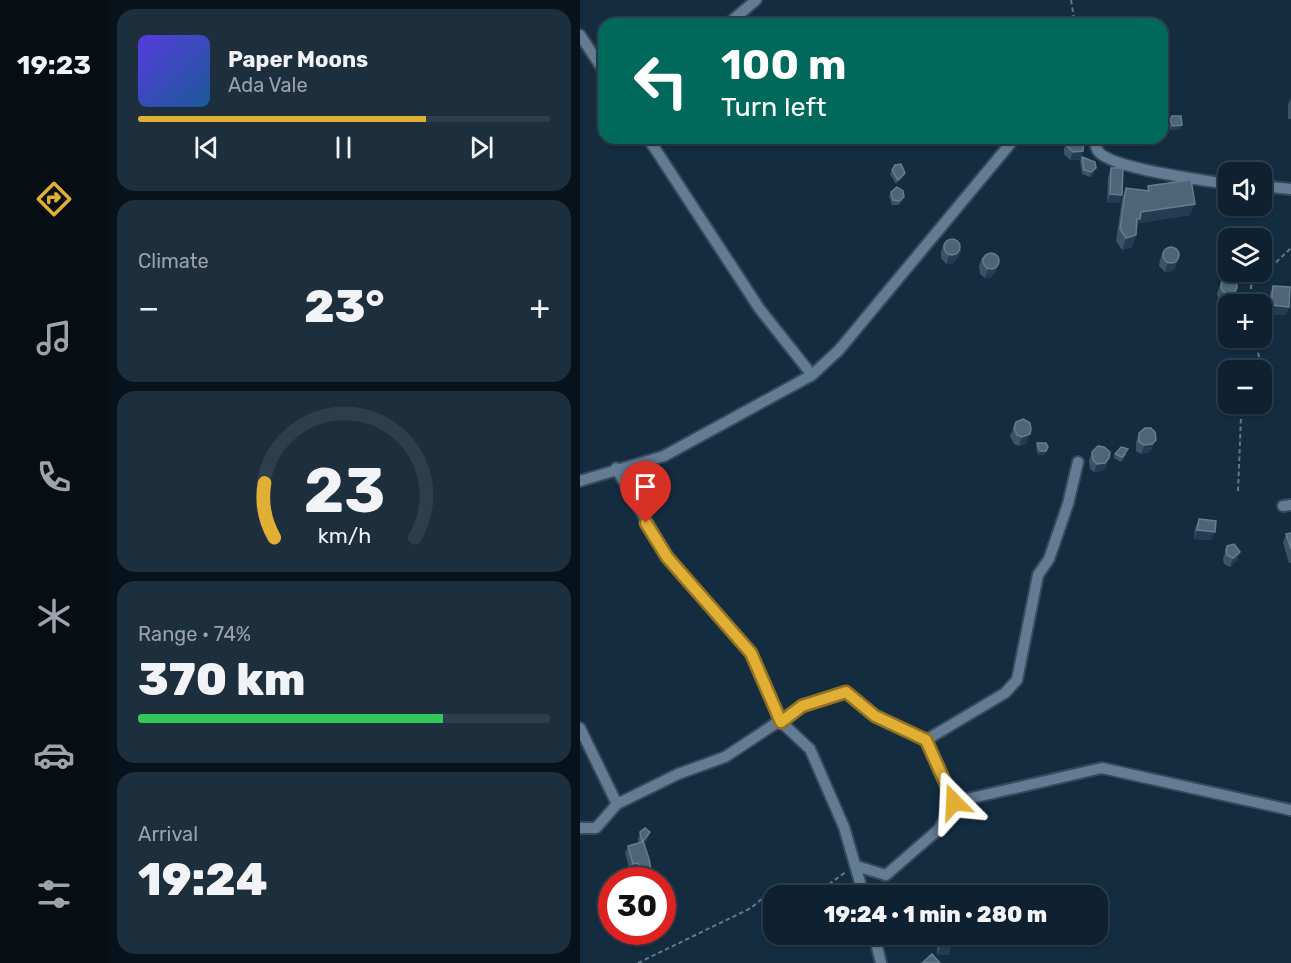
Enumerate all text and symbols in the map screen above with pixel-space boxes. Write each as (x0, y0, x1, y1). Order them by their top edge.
text: 100 m (721, 40, 846, 90)
icon: left (622, 42, 700, 120)
text: Paper Moons (228, 46, 368, 73)
text: 19:23 (17, 49, 91, 81)
text: Ada Vale (228, 73, 308, 97)
text: Turn left (721, 91, 826, 123)
icon: previous (190, 131, 223, 164)
icon: pause (327, 131, 360, 164)
icon: next (465, 131, 498, 164)
map controls (1218, 162, 1272, 414)
button: sound (1218, 162, 1272, 216)
icon: directions (33, 178, 75, 220)
button: layers (1218, 228, 1272, 282)
text: Climate (138, 249, 209, 273)
text: 23° (304, 280, 385, 333)
text: − (138, 288, 159, 327)
text: + (529, 288, 550, 327)
button: + (1218, 294, 1272, 348)
icon: music (33, 317, 75, 359)
button: − (1218, 360, 1272, 414)
text: 23 (303, 455, 385, 529)
icon: phone (33, 456, 75, 498)
pin (620, 461, 671, 523)
icon: arrive (629, 470, 662, 503)
text: km/h (317, 524, 371, 549)
icon: climate (33, 595, 75, 637)
text: Range · 74% (138, 622, 251, 646)
text: 370 km (138, 653, 306, 706)
icon: car (33, 734, 75, 776)
position arrow (922, 770, 986, 834)
text: Arrival (138, 822, 198, 846)
text: 19:24 (138, 853, 268, 906)
speed limit sign: 30 (598, 867, 676, 945)
icon: filters (33, 873, 75, 915)
text: 19:24 · 1 min · 280 m (824, 901, 1047, 928)

